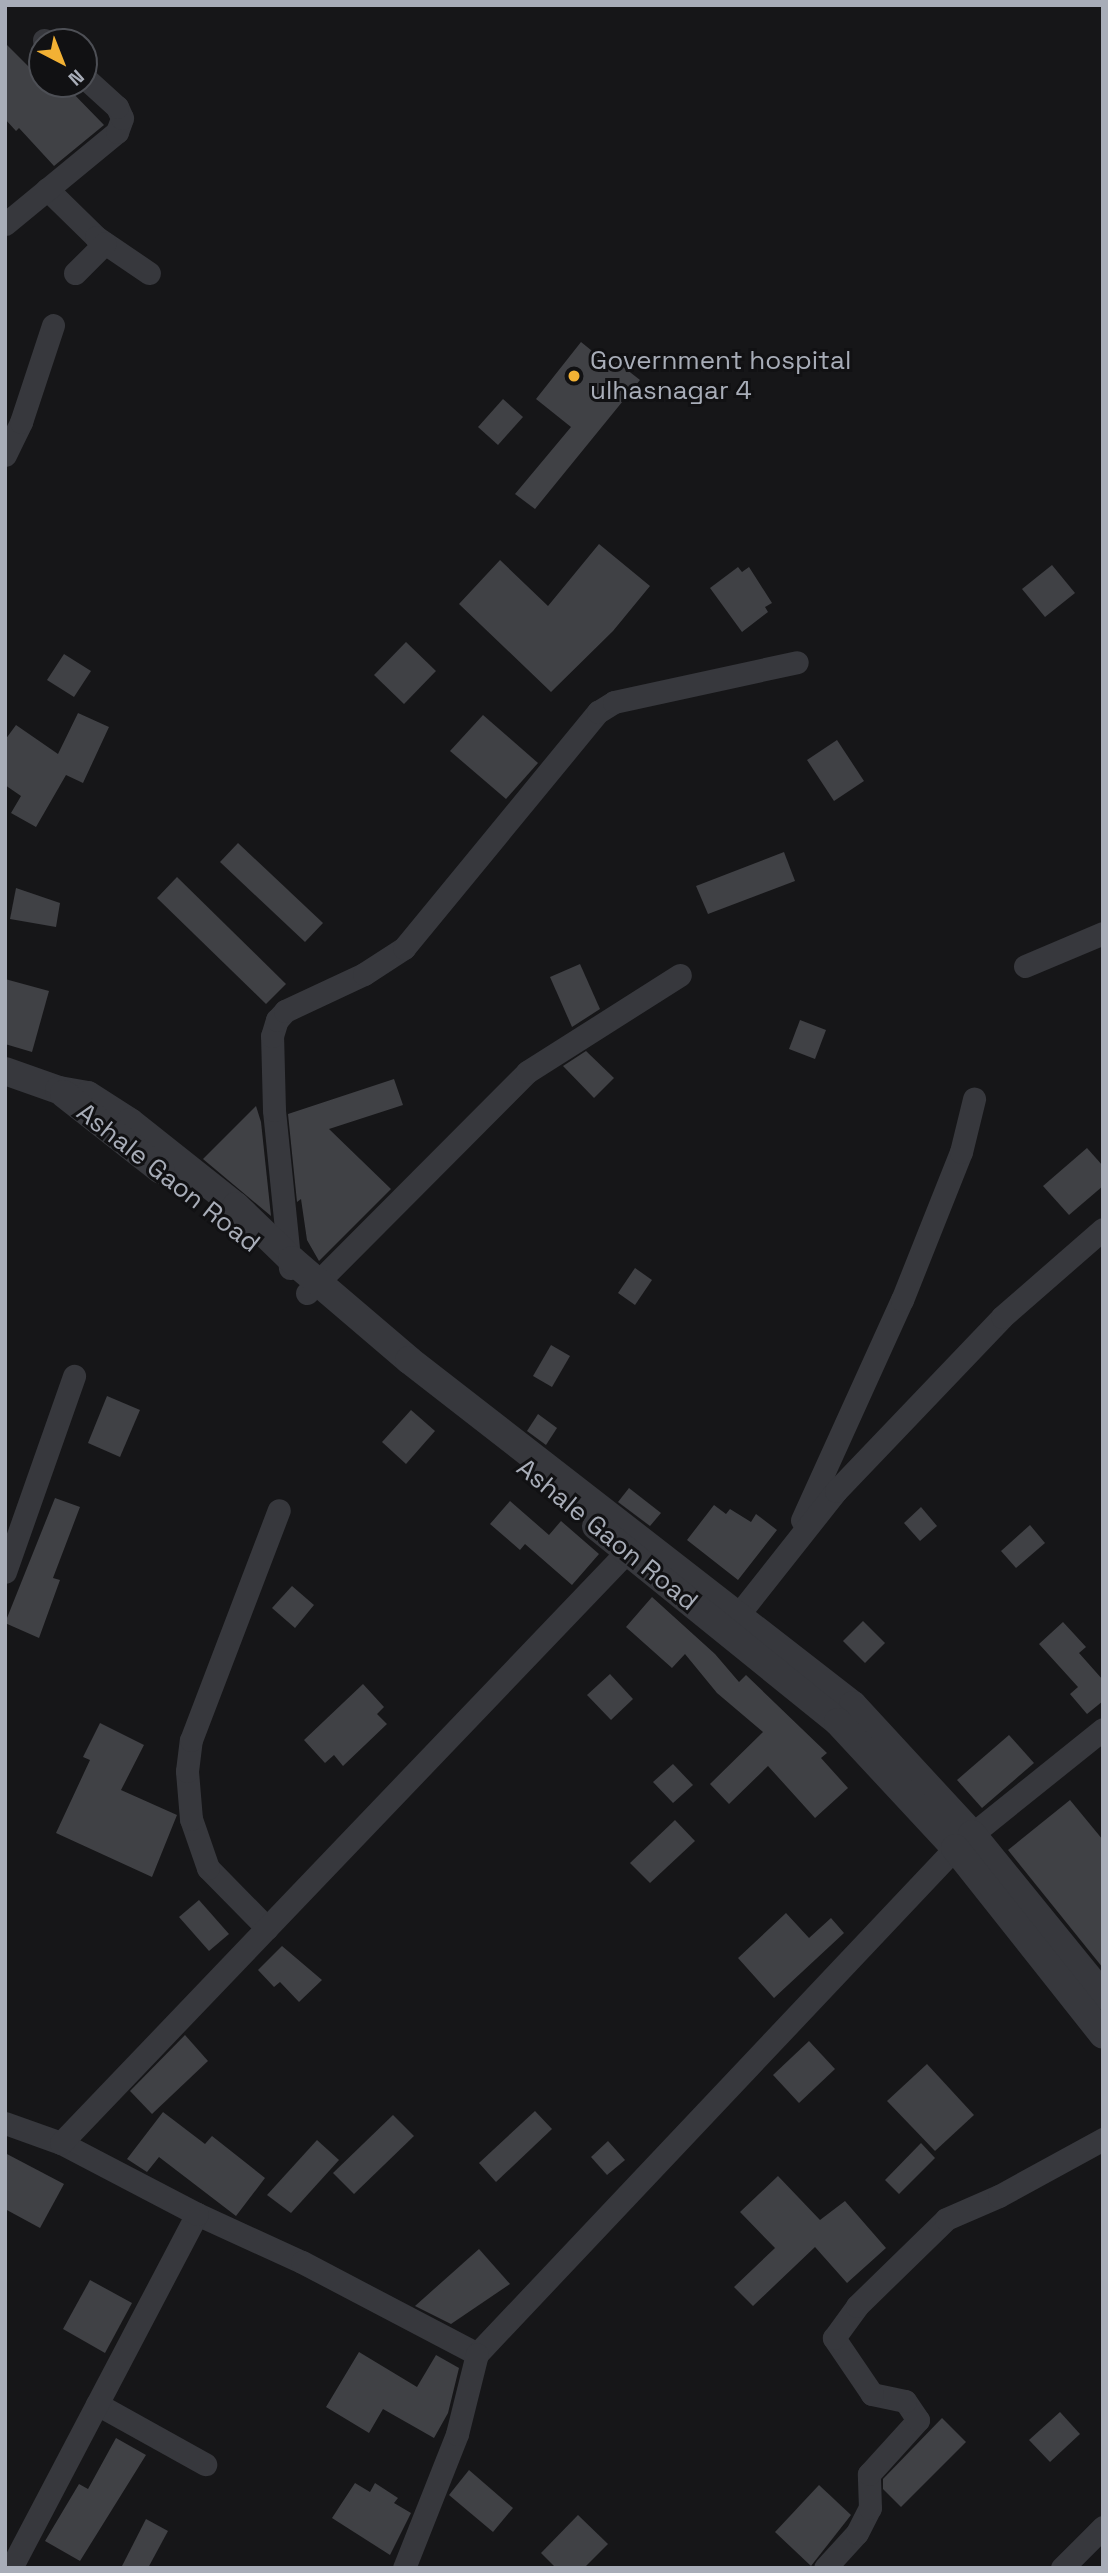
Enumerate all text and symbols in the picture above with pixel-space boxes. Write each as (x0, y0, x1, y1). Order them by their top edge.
north arrow (28, 28, 98, 98)
text: N (63, 64, 89, 91)
place label: Government hospital ulhasnagar 4 (590, 345, 851, 406)
marker: Government hospital ulhasnagar 4 (564, 366, 584, 386)
street label: Ashale Gaon Road (70, 1097, 266, 1259)
street label: Ashale Gaon Road (510, 1452, 704, 1618)

